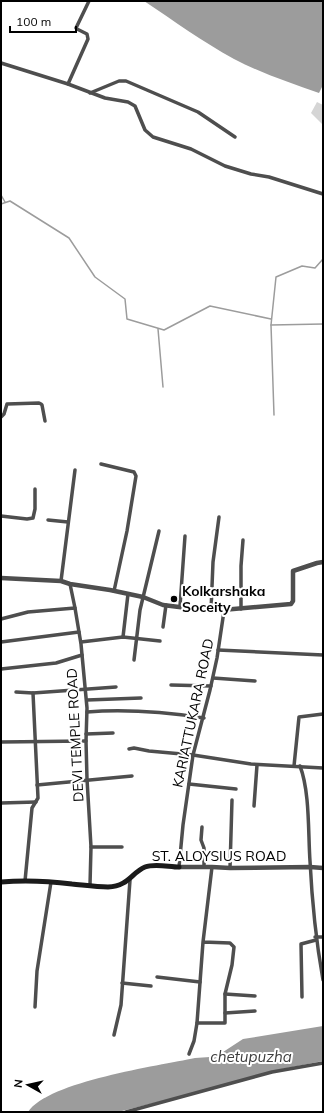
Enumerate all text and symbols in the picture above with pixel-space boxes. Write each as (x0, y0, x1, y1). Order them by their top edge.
scale bar (10, 8, 76, 34)
text: 100 m (16, 14, 51, 29)
place label: Kolkarshaka Soceity (182, 582, 265, 616)
marker: Kolkarshaka Soceity (169, 594, 179, 604)
street label: KARIATTUKARA ROAD (168, 637, 218, 789)
street label: DEVI TEMPLE ROAD (63, 668, 87, 802)
street label: ST. ALOYSIUS ROAD (152, 847, 286, 865)
water label: chetupuzha (210, 1047, 292, 1066)
north arrow (8, 1065, 48, 1105)
text: N (11, 1079, 26, 1089)

